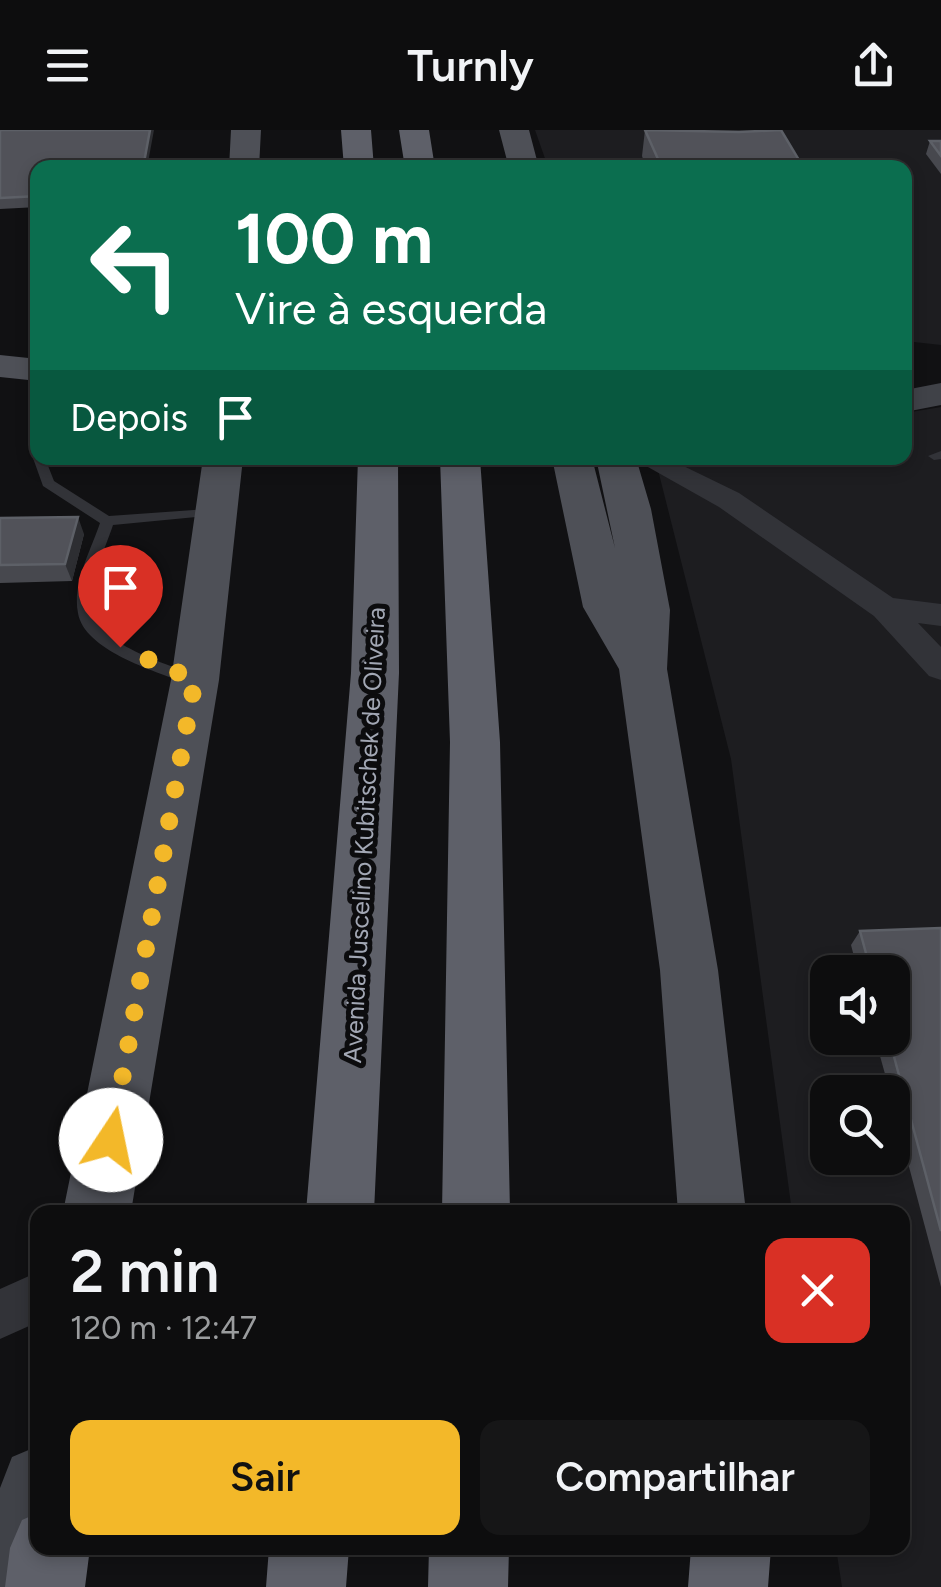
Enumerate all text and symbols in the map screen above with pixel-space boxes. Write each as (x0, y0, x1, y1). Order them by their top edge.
icon: menu (40, 38, 95, 93)
text: Turnly (407, 38, 534, 92)
icon: share (846, 38, 901, 93)
text: 100 m (235, 196, 433, 281)
icon: left (70, 200, 200, 330)
text: Vire à esquerda (235, 281, 547, 335)
icon: arrive (208, 390, 263, 445)
text: Depois (70, 395, 188, 441)
pin (78, 545, 163, 648)
icon: arrive (93, 560, 148, 615)
street label: Avenida Juscelino Kubitschek de Oliveira (337, 606, 391, 1064)
map controls (810, 955, 910, 1175)
button: sound (810, 955, 910, 1055)
button: search (810, 1075, 910, 1175)
position arrow (59, 1088, 163, 1192)
text: 2 min (70, 1235, 219, 1307)
button: close (765, 1238, 870, 1343)
text: 120 m · 12:47 (70, 1309, 257, 1347)
button: Sair (70, 1420, 460, 1535)
button: Compartilhar (480, 1420, 870, 1535)

